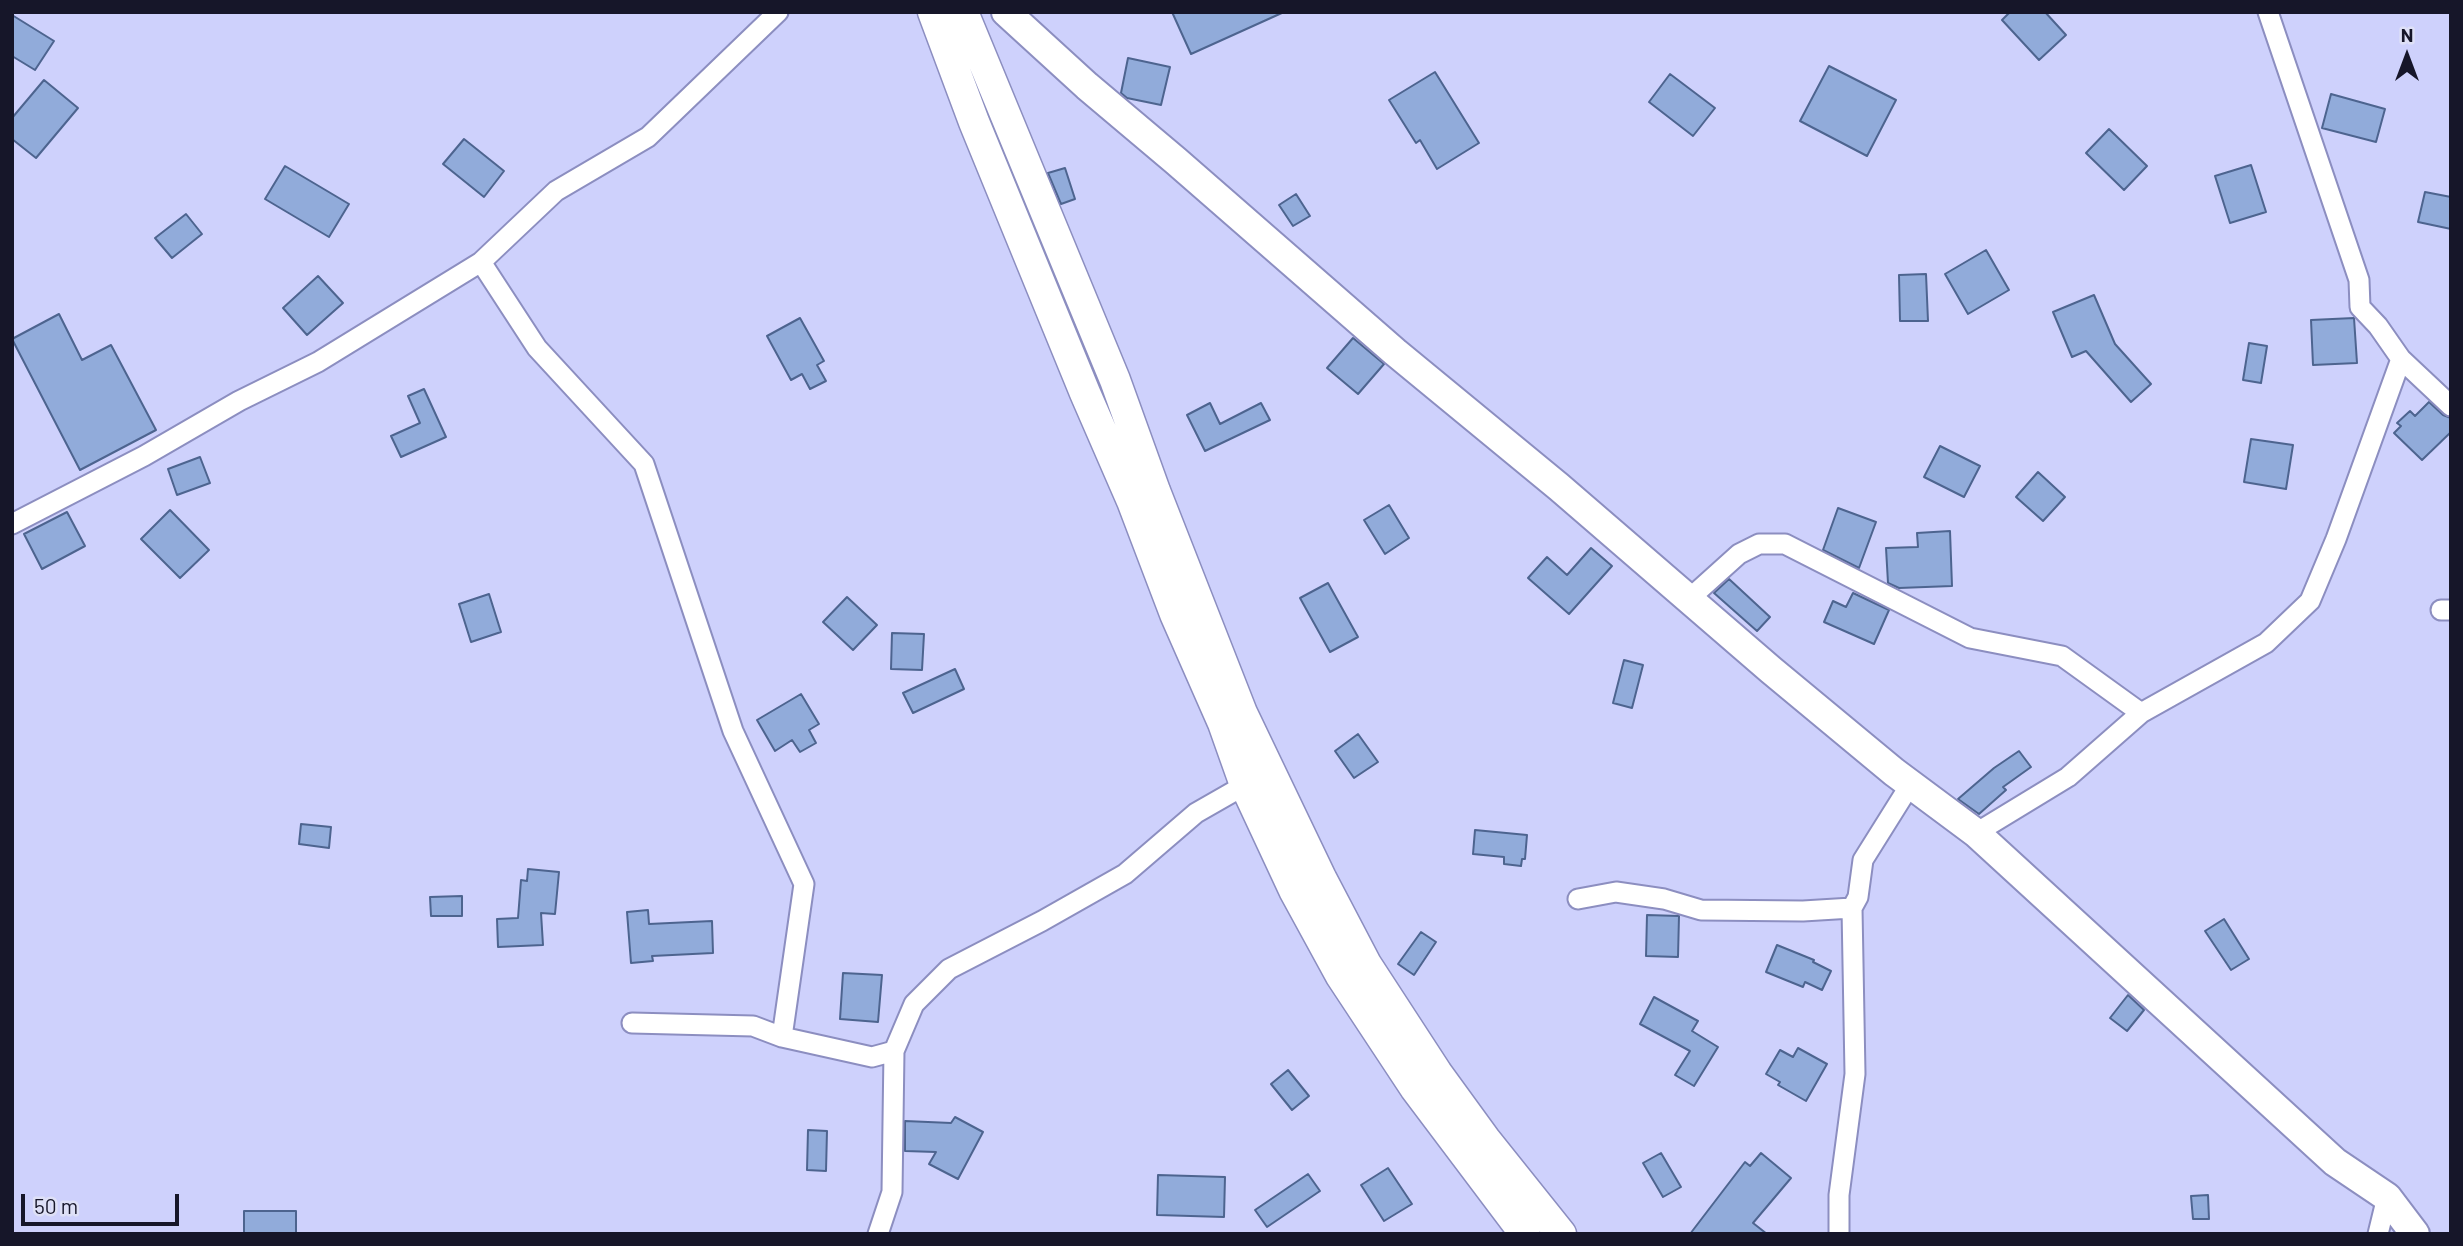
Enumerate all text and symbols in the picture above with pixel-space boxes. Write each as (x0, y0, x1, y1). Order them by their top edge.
north arrow (2372, 21, 2442, 91)
text: N (2401, 23, 2413, 46)
scale bar (24, 1180, 182, 1224)
text: 50 m (34, 1193, 78, 1218)

